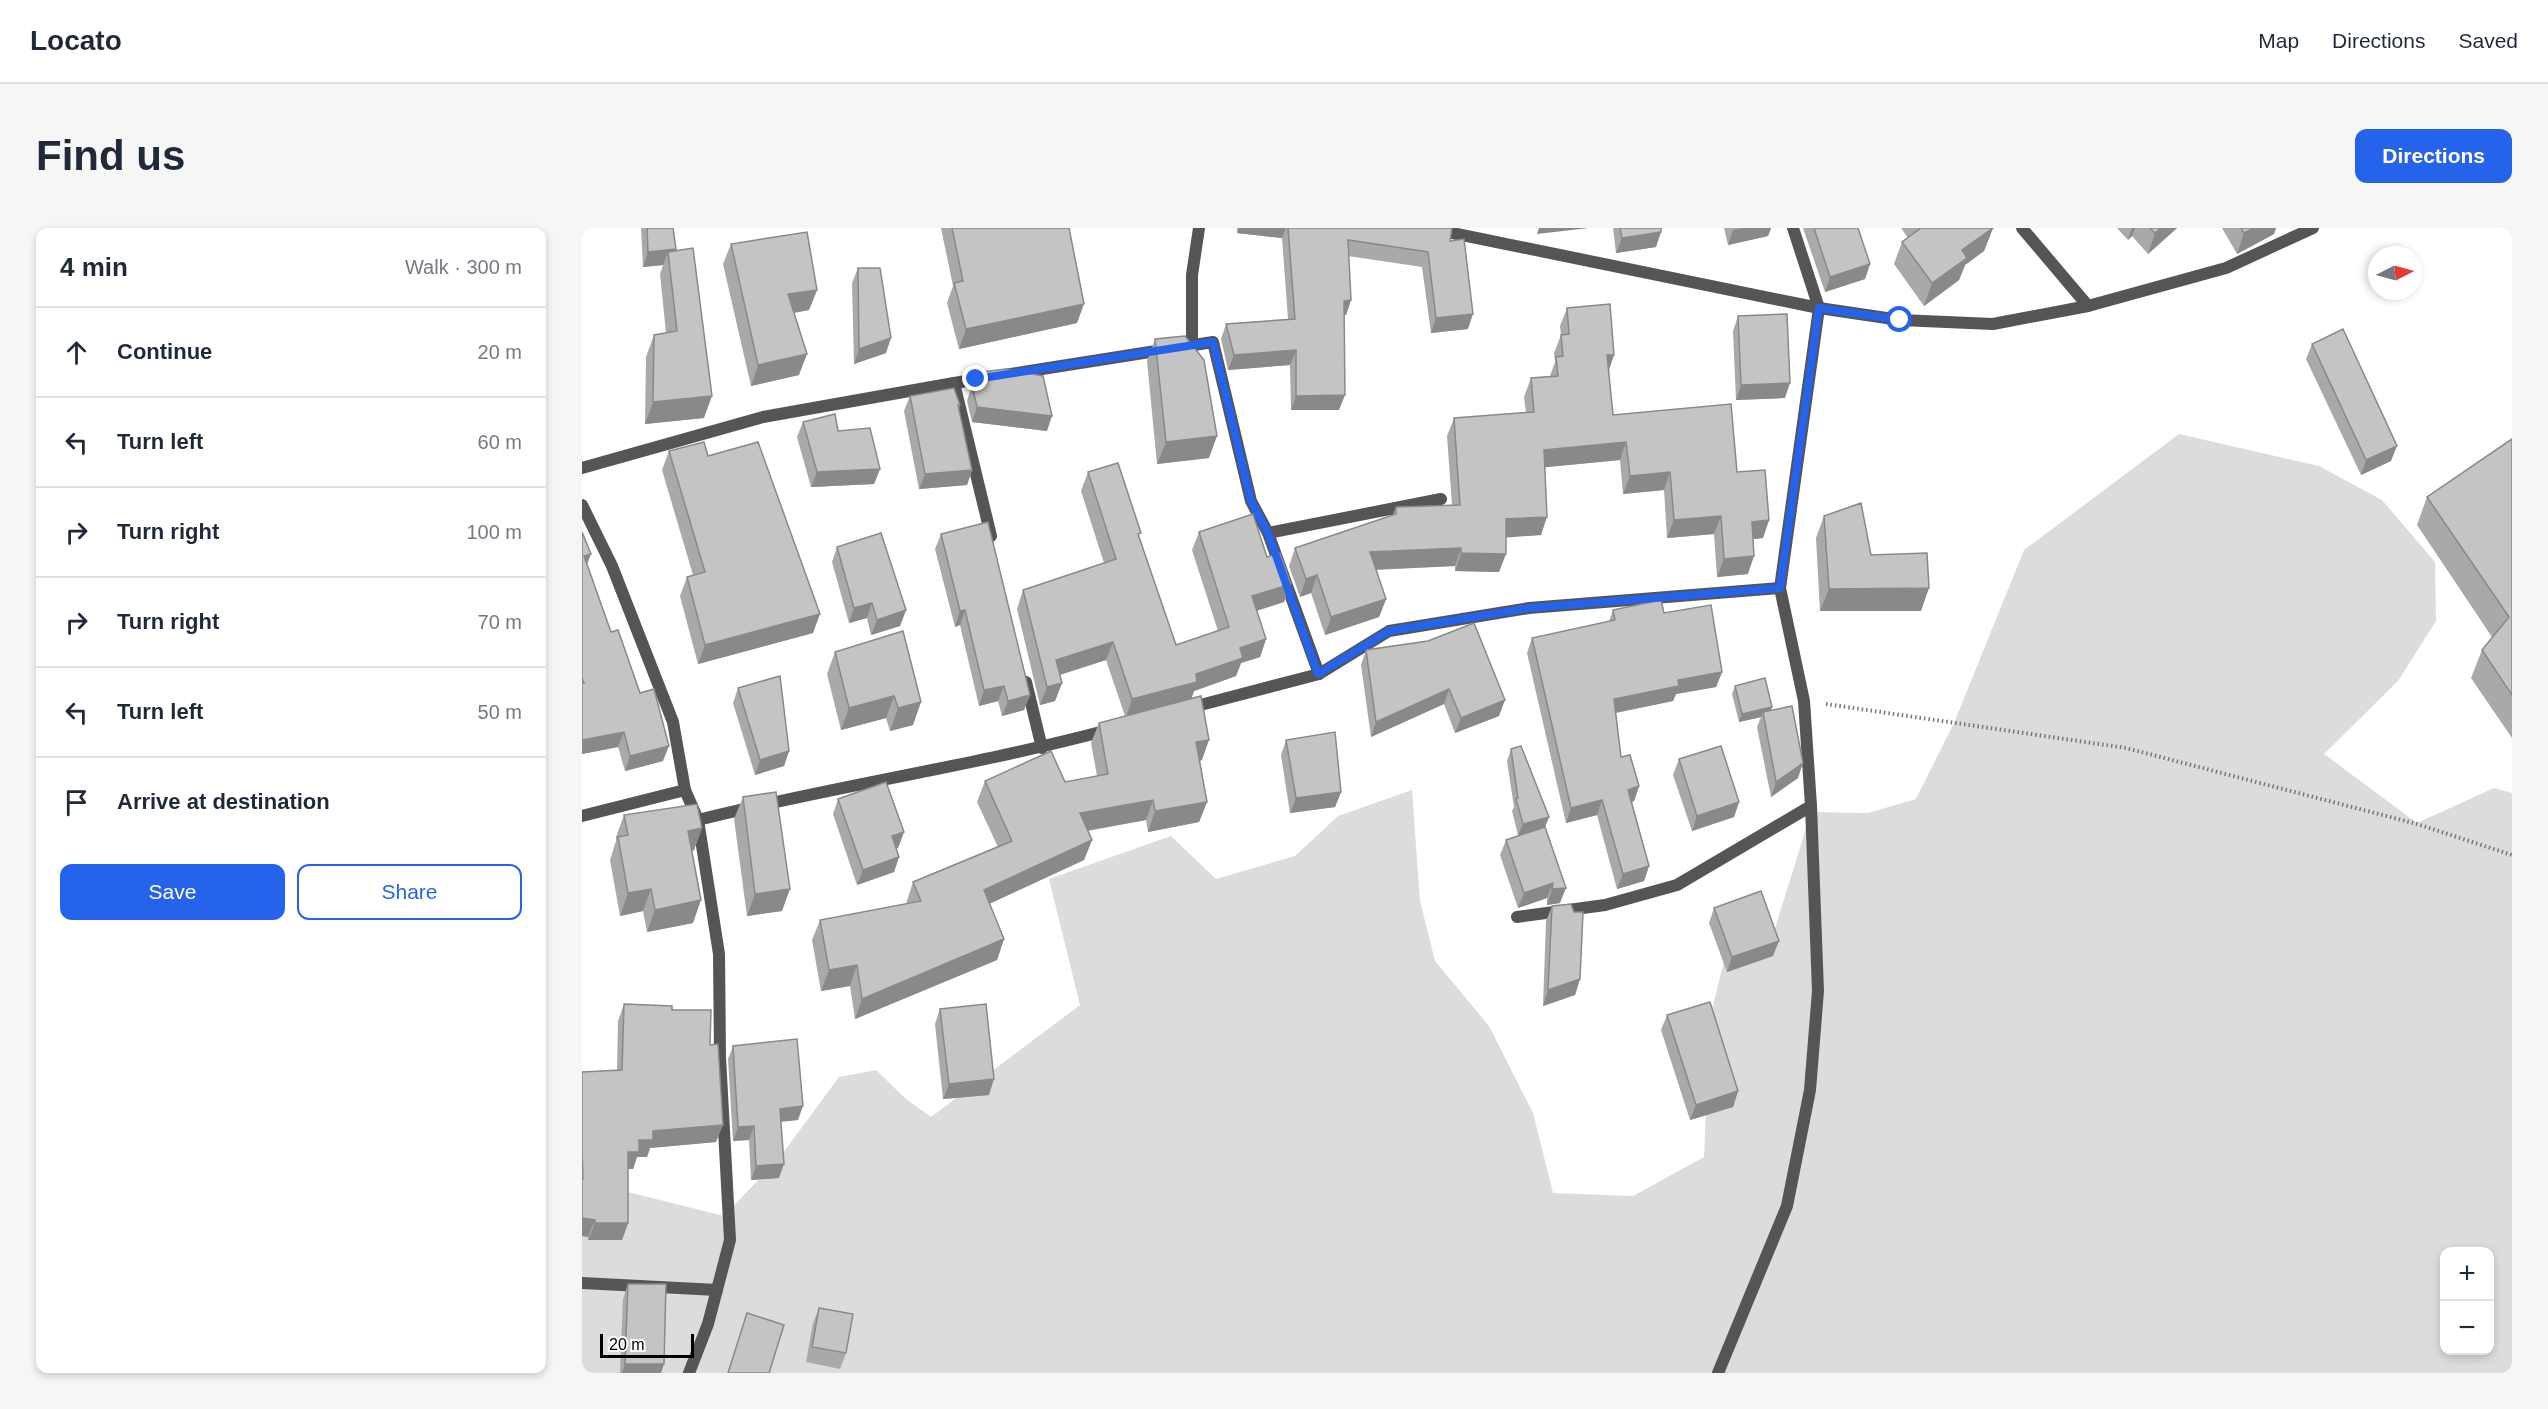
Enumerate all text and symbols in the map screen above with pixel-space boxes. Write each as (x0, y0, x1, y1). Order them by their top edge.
text: Locato (30, 25, 122, 56)
text: Map (2258, 29, 2299, 52)
text: Directions (2332, 29, 2425, 52)
text: Saved (2458, 29, 2518, 52)
button: Directions (2355, 129, 2512, 183)
text: Find us (36, 132, 185, 179)
north arrow (2368, 246, 2422, 300)
text: 4 min (60, 252, 128, 282)
text: Walk · 300 m (405, 256, 522, 278)
route start (1886, 306, 1912, 332)
icon: ahead (60, 336, 93, 369)
text: Continue (117, 339, 212, 364)
text: 20 m (478, 341, 522, 363)
route end (962, 365, 988, 391)
icon: left (60, 426, 93, 459)
text: Turn left (117, 429, 203, 454)
text: 60 m (478, 431, 522, 453)
icon: right (60, 516, 93, 549)
text: Turn right (117, 519, 219, 544)
text: 100 m (466, 521, 522, 543)
icon: right (60, 606, 93, 639)
text: Turn right (117, 609, 219, 634)
text: 70 m (478, 611, 522, 633)
icon: left (60, 696, 93, 729)
text: Turn left (117, 699, 203, 724)
text: 50 m (478, 701, 522, 723)
icon: arrive (60, 786, 93, 819)
text: Arrive at destination (117, 789, 330, 814)
button: Save (60, 864, 285, 920)
button: Share (297, 864, 522, 920)
map controls (2440, 1247, 2494, 1355)
button: + (2440, 1247, 2494, 1301)
button: − (2440, 1301, 2494, 1355)
scale bar (600, 1331, 694, 1358)
text: 20 m (609, 1336, 645, 1353)

